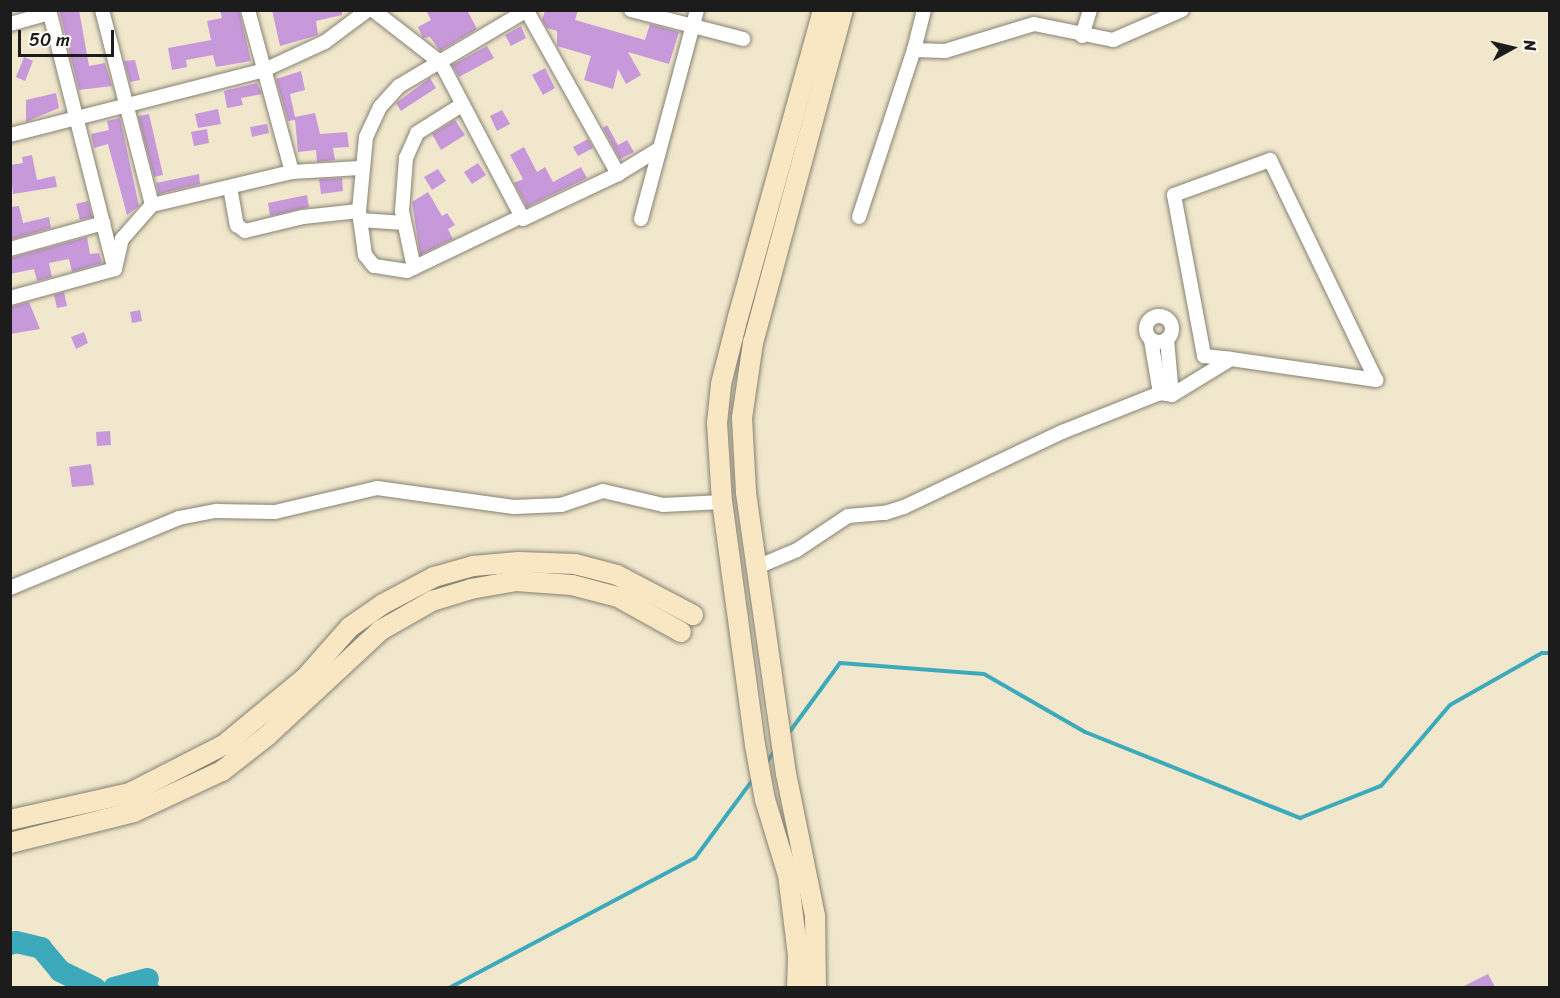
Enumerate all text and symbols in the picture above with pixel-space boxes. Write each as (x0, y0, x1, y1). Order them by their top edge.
scale bar (21, 18, 117, 56)
north arrow (1482, 18, 1542, 78)
text: 50 m (29, 24, 70, 56)
text: N (1515, 38, 1545, 53)

